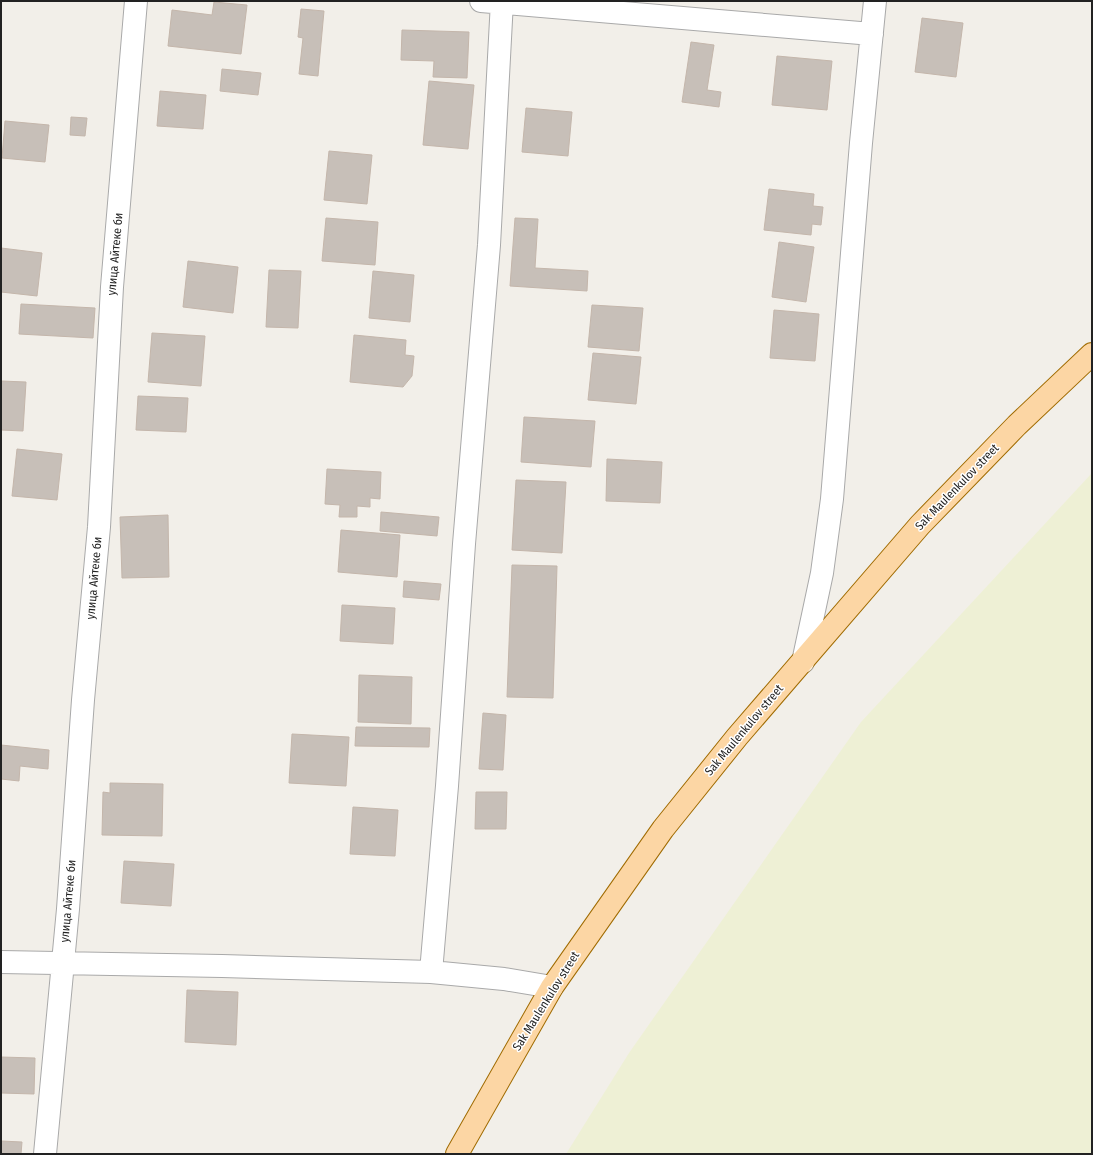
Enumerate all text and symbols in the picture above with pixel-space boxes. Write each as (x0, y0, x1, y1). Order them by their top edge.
street label: улица Айтеке би (104, 212, 126, 296)
street label: Sak Maulenkulov street (912, 441, 1002, 533)
street label: улица Айтеке би (83, 536, 105, 620)
street label: Sak Maulenkulov street (702, 682, 786, 778)
street label: улица Айтеке би (57, 859, 79, 943)
street label: Sak Maulenkulov street (510, 949, 582, 1053)

